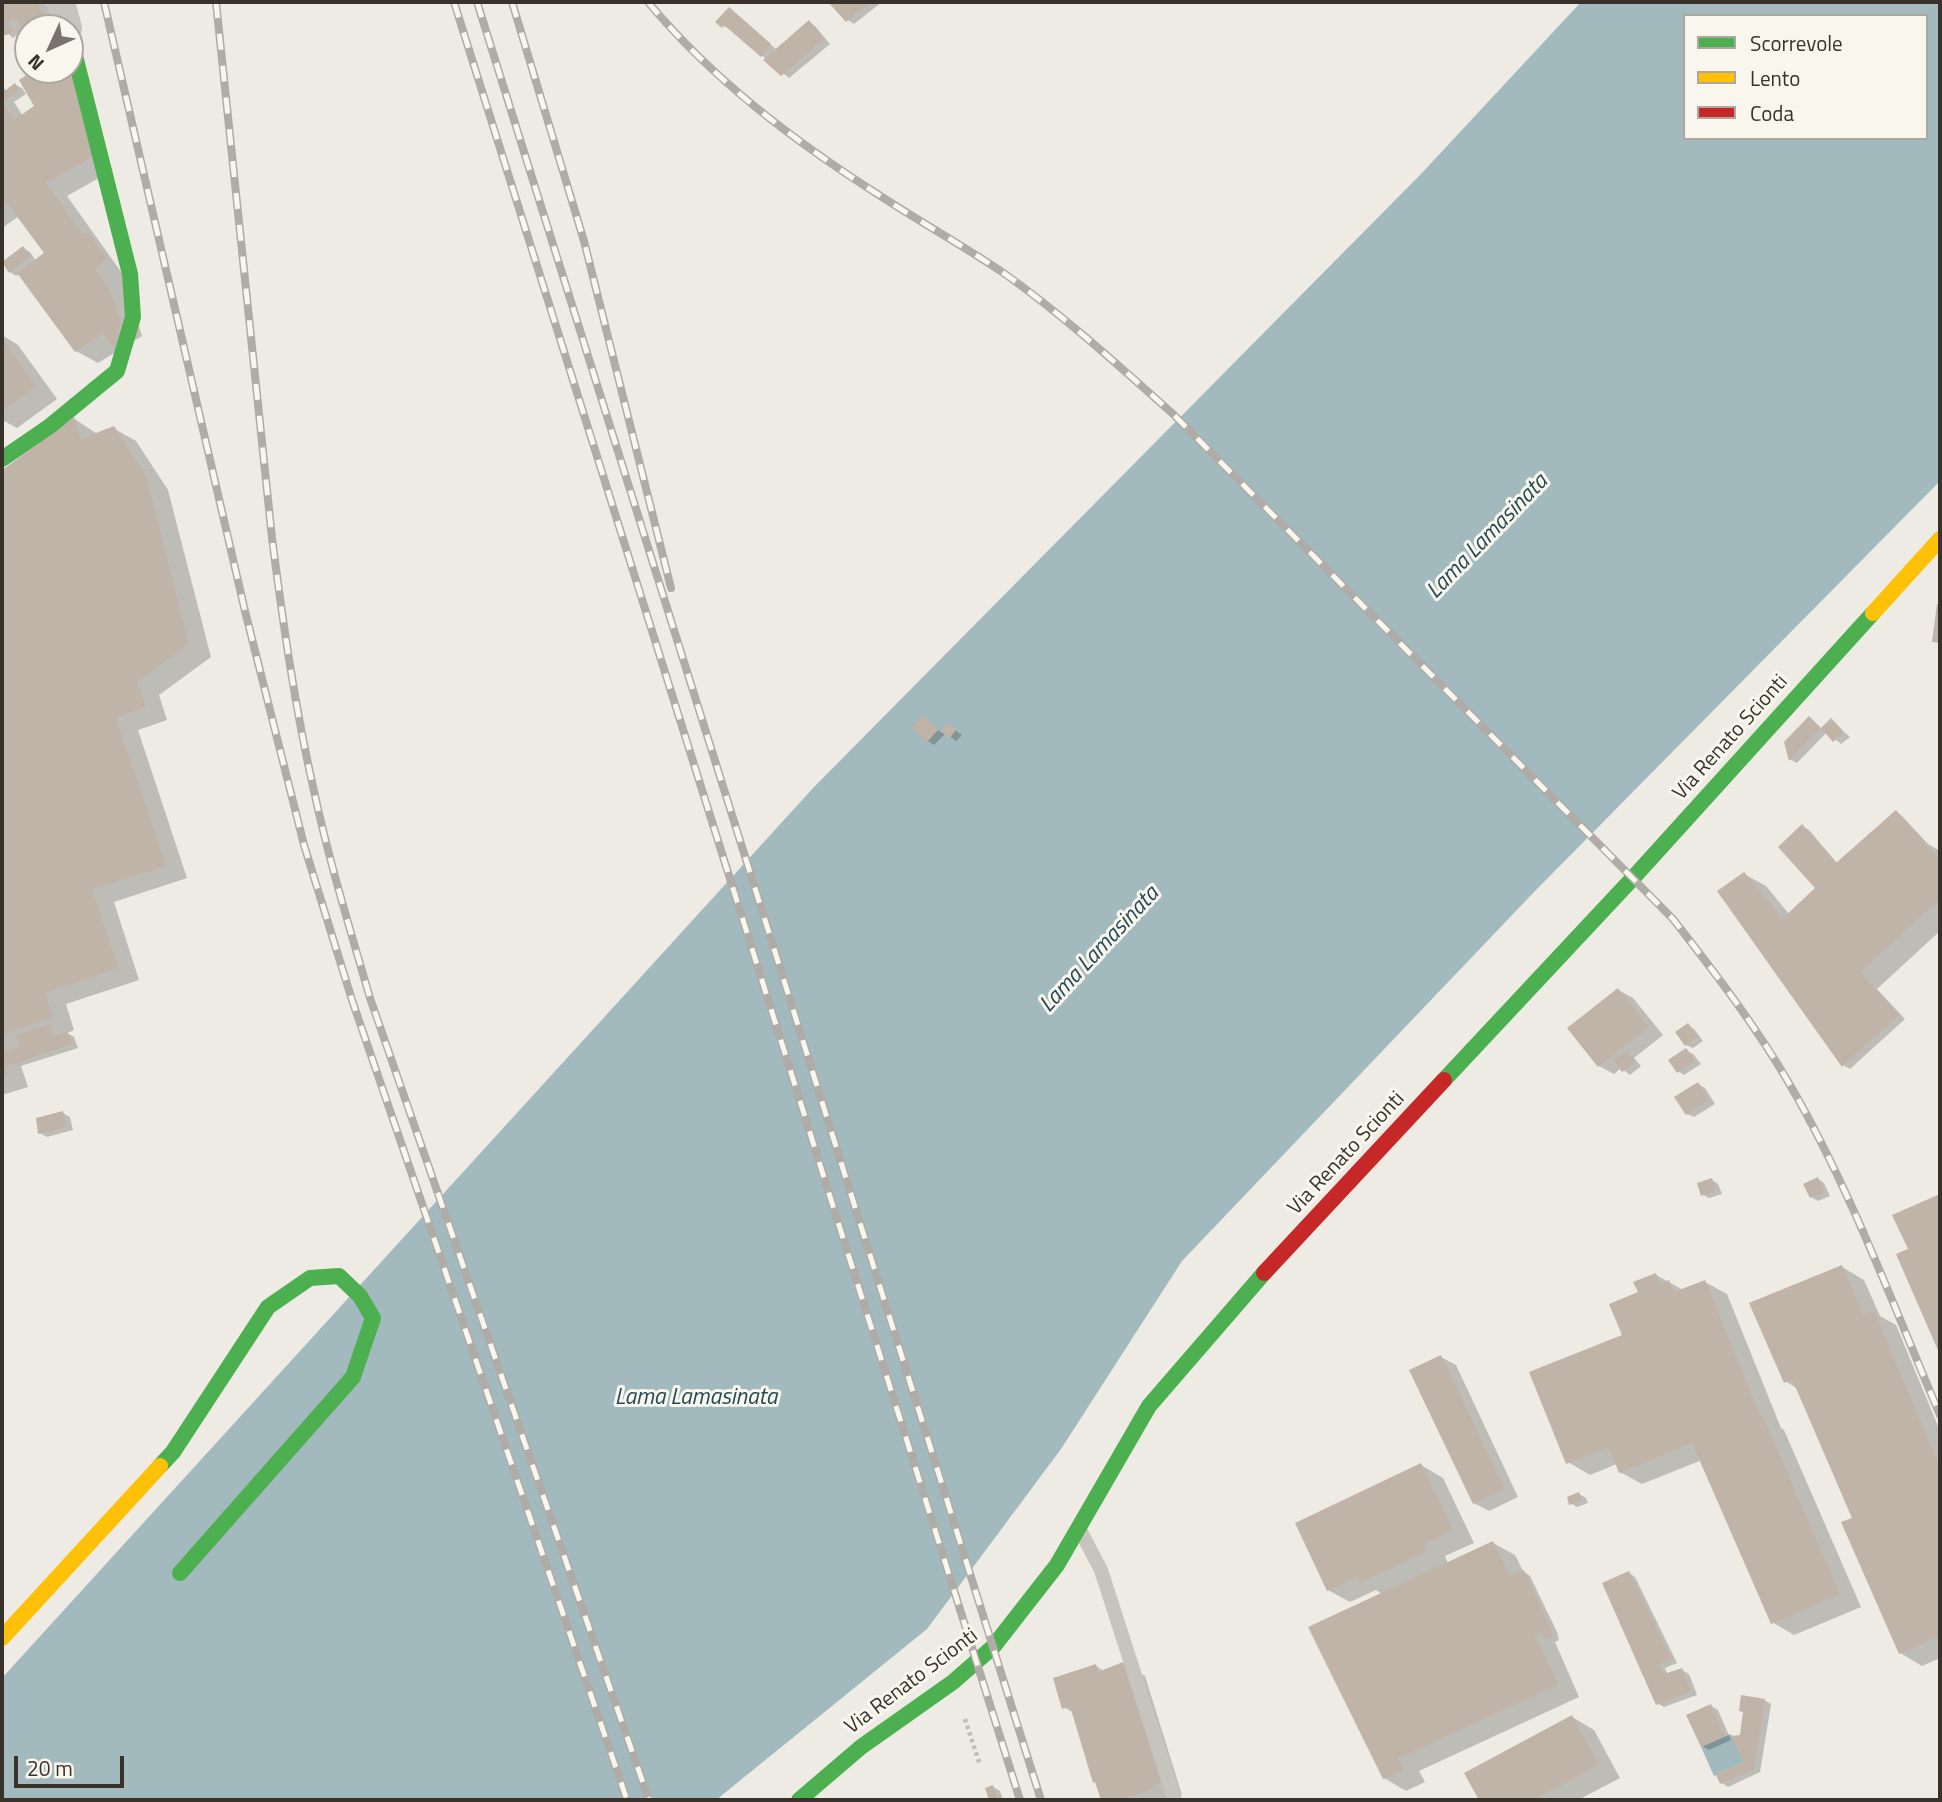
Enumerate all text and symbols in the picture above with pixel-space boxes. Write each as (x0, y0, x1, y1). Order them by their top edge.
north arrow (14, 14, 84, 84)
legend (1683, 14, 1928, 140)
text: Scorrevole (1750, 27, 1843, 59)
text: N (20, 48, 50, 78)
text: Lento (1750, 62, 1800, 94)
text: Coda (1750, 97, 1794, 129)
water label: Lama Lamasinata (1422, 469, 1554, 605)
street label: Via Renato Scionti (1668, 670, 1794, 806)
water label: Lama Lamasinata (1034, 881, 1166, 1019)
street label: Via Renato Scionti (1283, 1087, 1411, 1221)
water label: Lama Lamasinata (615, 1384, 777, 1412)
street label: Via Renato Scionti (841, 1624, 983, 1740)
scale bar (18, 1742, 128, 1786)
text: 20 m (27, 1752, 73, 1784)

